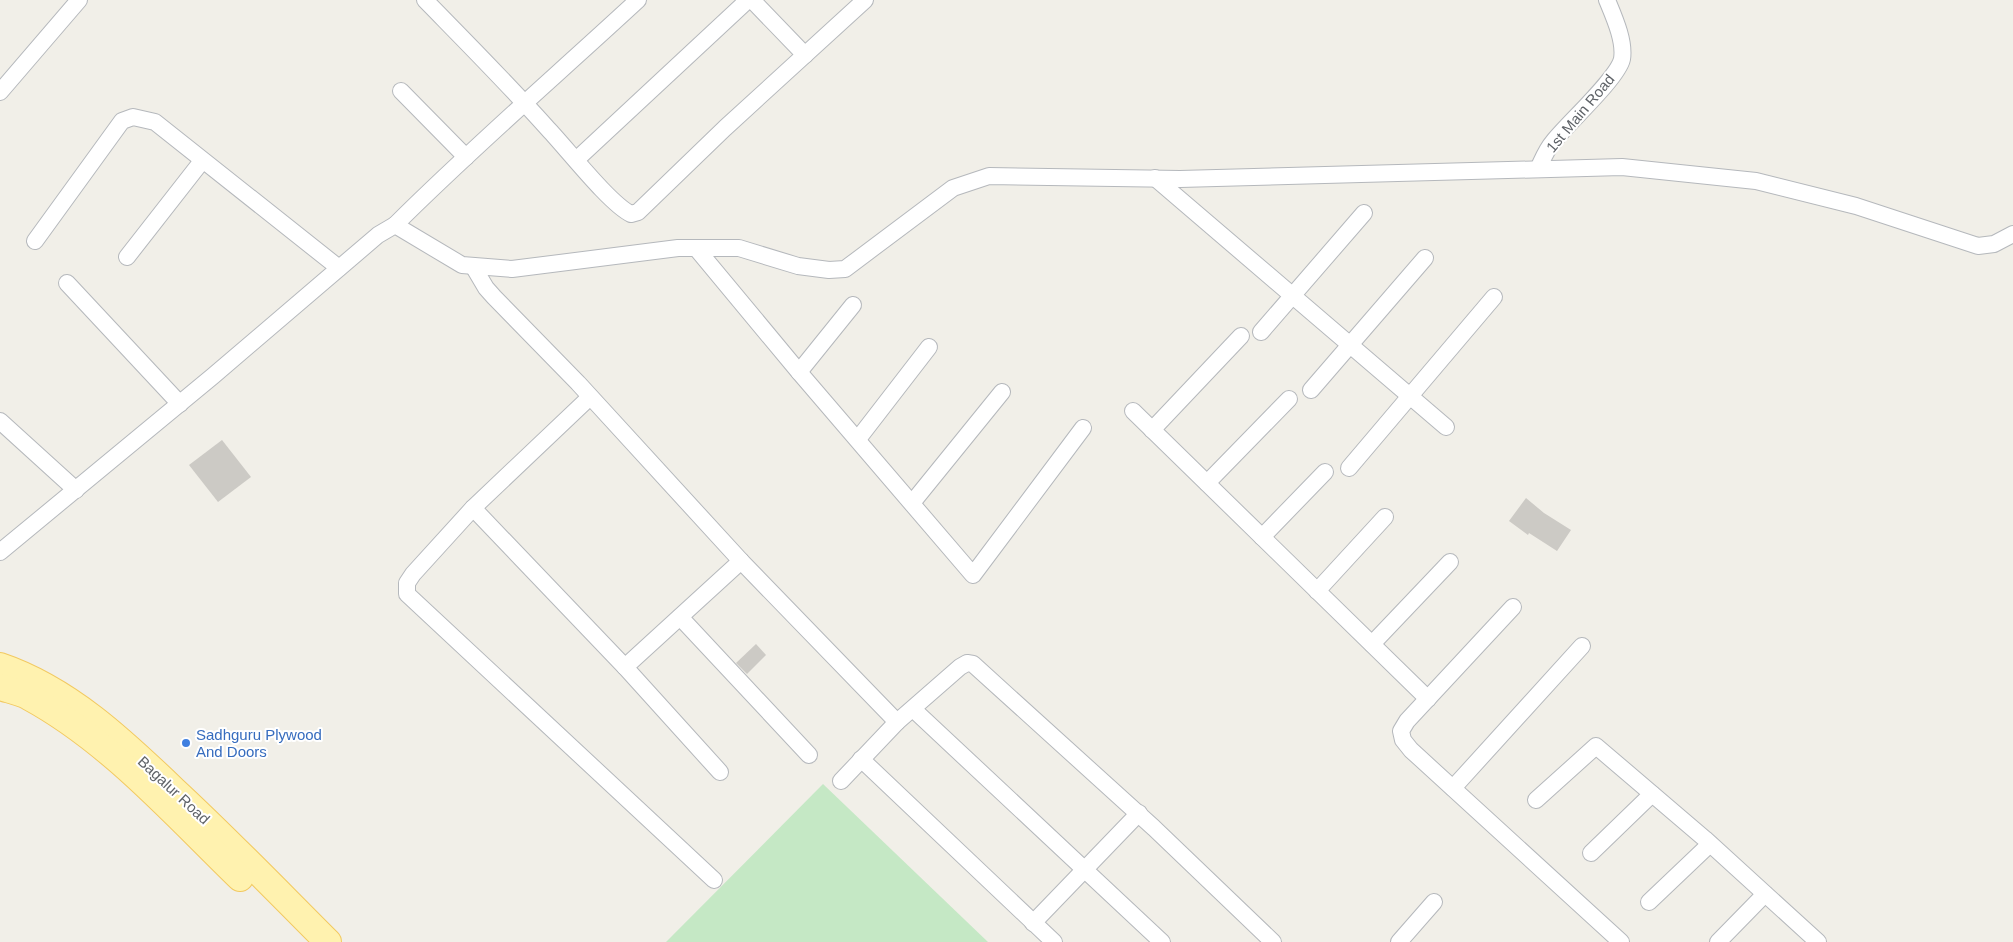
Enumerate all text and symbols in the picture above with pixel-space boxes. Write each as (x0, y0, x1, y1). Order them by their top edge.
street label: 1st Main Road (1542, 70, 1618, 156)
place label: Sadhguru Plywood And Doors (196, 726, 322, 760)
marker: Sadhguru Plywood And Doors (180, 737, 192, 749)
street label: Bagalur Road (135, 753, 213, 827)

